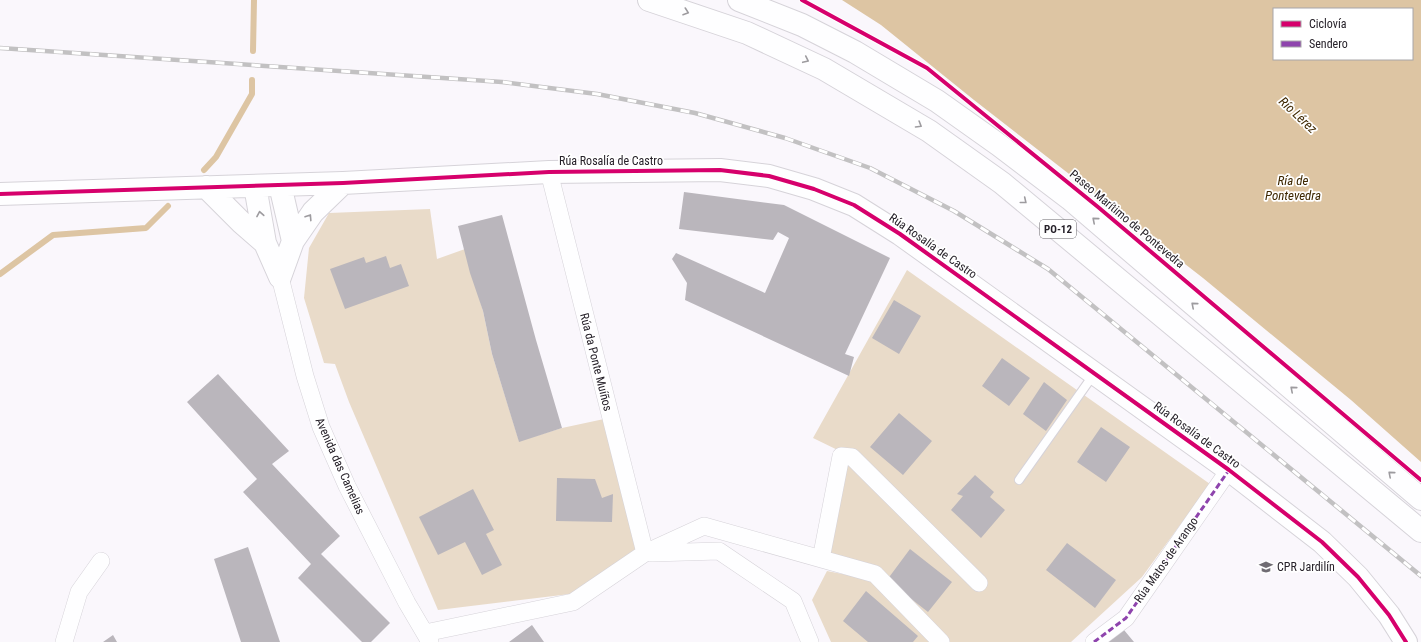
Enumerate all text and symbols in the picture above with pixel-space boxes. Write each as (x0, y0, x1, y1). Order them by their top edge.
one-way arrow (682, 7, 689, 16)
legend (1273, 8, 1413, 60)
text: Ciclovía (1309, 17, 1347, 31)
text: Sendero (1309, 37, 1348, 51)
one-way arrow (803, 56, 810, 64)
water label: Río Lérez (1276, 94, 1320, 136)
one-way arrow (915, 120, 922, 128)
street label: Rúa Rosalía de Castro (559, 154, 663, 168)
street label: Paseo Marítimo de Pontevedra (1067, 167, 1187, 271)
water label: Ría de Pontevedra (1265, 173, 1321, 203)
one-way arrow (1020, 196, 1027, 203)
street label: Rúa Rosalía de Castro (886, 210, 980, 282)
one-way arrow (256, 211, 265, 217)
one-way arrow (304, 214, 312, 221)
one-way arrow (1092, 218, 1100, 225)
road number: PO-12 (1040, 220, 1076, 238)
one-way arrow (1191, 302, 1198, 309)
street label: Rúa da Ponte Muíños (577, 312, 615, 412)
one-way arrow (1290, 387, 1297, 394)
street label: Rúa Rosalía de Castro (1151, 399, 1243, 471)
street label: Avenida das Camelias (312, 416, 368, 516)
one-way arrow (1389, 471, 1396, 478)
street label: Rúa Matos de Arango (1131, 514, 1201, 606)
school or university icon: CPR Jardilín (1258, 559, 1274, 575)
place label: CPR Jardilín (1277, 560, 1335, 574)

